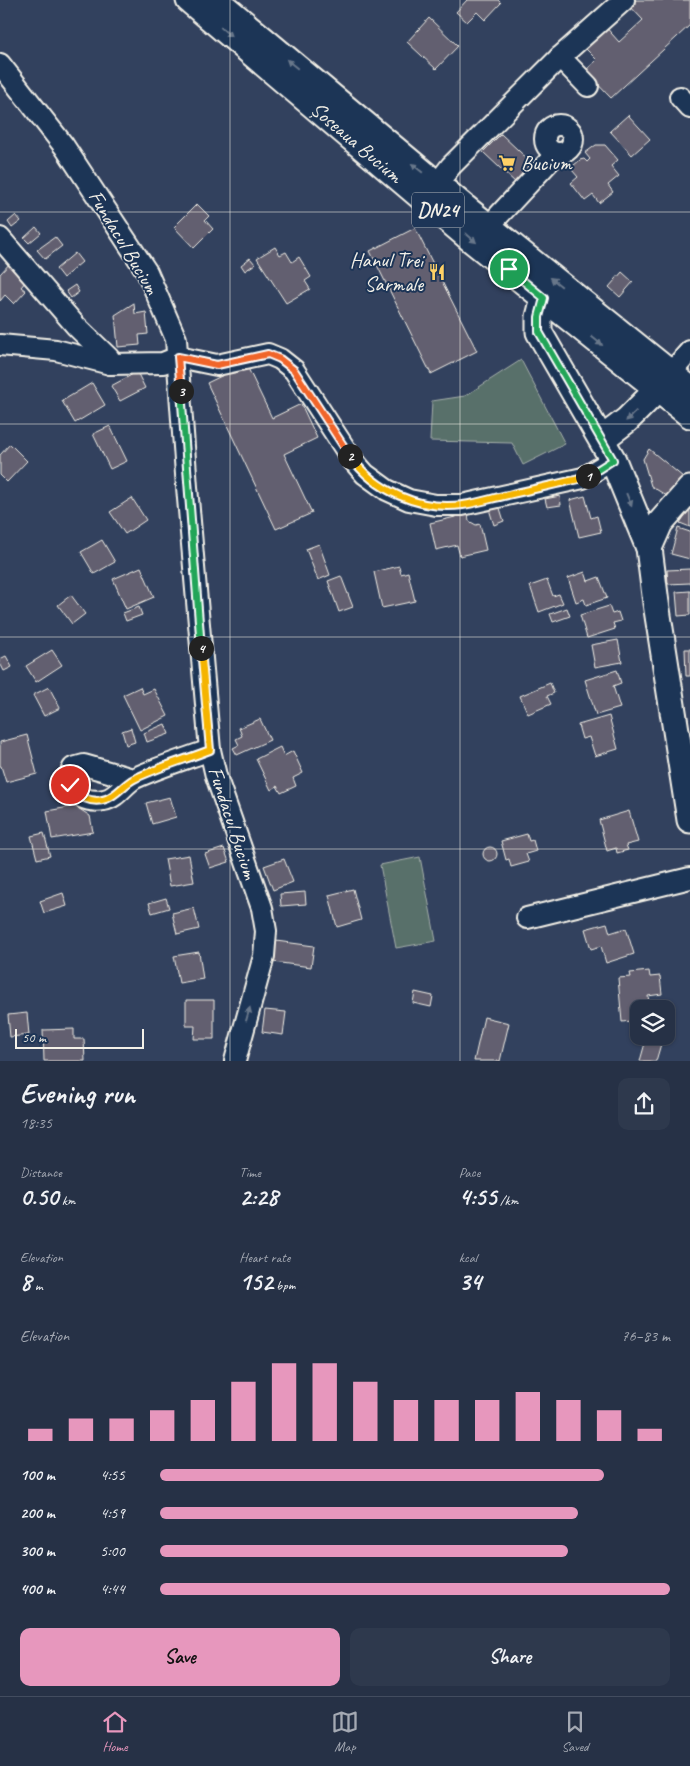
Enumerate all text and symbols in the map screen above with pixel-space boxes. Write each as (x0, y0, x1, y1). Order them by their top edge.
one-way arrow (220, 26, 232, 38)
one-way arrow (286, 58, 299, 69)
street label: Șoseaua Bucium (306, 96, 409, 189)
place label: Bucium (521, 150, 573, 176)
supermarket icon: Bucium (497, 153, 517, 173)
one-way arrow (411, 163, 423, 174)
street label: Fundacul Bucium (83, 185, 166, 300)
road number: DN24 (412, 192, 464, 228)
one-way arrow (464, 233, 477, 244)
place label: Hanul Trei Sarmale (350, 247, 426, 297)
pin (488, 248, 530, 290)
icon: arrive (495, 255, 523, 283)
restaurant icon: Hanul Trei Sarmale (427, 262, 447, 282)
one-way arrow (550, 277, 563, 288)
one-way arrow (590, 336, 603, 347)
pin: 3 (168, 378, 194, 404)
text: 3 (178, 383, 185, 400)
one-way arrow (625, 410, 637, 422)
pin: 2 (338, 444, 362, 468)
text: 2 (347, 448, 354, 465)
pin: 1 (576, 464, 600, 488)
text: 1 (585, 468, 592, 485)
one-way arrow (625, 493, 633, 508)
pin: 4 (188, 636, 214, 660)
text: 4 (198, 640, 205, 657)
street label: Fundacul Bucium (203, 763, 264, 884)
pin (49, 764, 91, 806)
icon: check (56, 771, 84, 799)
map controls (630, 1000, 675, 1045)
button: layers (630, 1000, 675, 1045)
one-way arrow (245, 1007, 253, 1022)
scale bar (15, 1026, 144, 1049)
text: 50 m (22, 1029, 46, 1046)
text: Evening run (20, 1076, 135, 1111)
button: share (618, 1078, 670, 1130)
text: 18:35 (20, 1113, 52, 1133)
text: Distance (20, 1164, 62, 1181)
text: Time (239, 1164, 261, 1181)
text: Pace (459, 1164, 480, 1181)
text: 0.50 (20, 1181, 58, 1213)
text: 2:28 (239, 1181, 278, 1213)
text: 4:55 (459, 1181, 497, 1213)
text: km (58, 1192, 75, 1209)
text: /km (497, 1192, 518, 1209)
text: Elevation (20, 1249, 63, 1266)
text: Heart rate (239, 1249, 290, 1266)
text: kcal (459, 1249, 477, 1266)
text: 8 (20, 1266, 31, 1298)
text: 152 (239, 1266, 273, 1298)
text: 34 (459, 1266, 481, 1298)
text: m (31, 1277, 43, 1294)
text: bpm (273, 1277, 295, 1294)
text: Elevation (20, 1326, 69, 1346)
text: 76–83 m (621, 1326, 670, 1346)
text: 100 m (20, 1465, 55, 1485)
text: 4:55 (100, 1465, 125, 1485)
text: 200 m (20, 1503, 55, 1523)
text: 4:59 (100, 1503, 125, 1523)
text: 300 m (20, 1541, 55, 1561)
text: 5:00 (100, 1541, 125, 1561)
text: 400 m (20, 1579, 55, 1599)
text: 4:44 (100, 1579, 125, 1599)
button: Save (20, 1628, 340, 1686)
button: Share (350, 1628, 670, 1686)
tab: Home (101, 1708, 129, 1755)
tab: Map (331, 1708, 359, 1755)
tab: Saved (561, 1708, 589, 1755)

